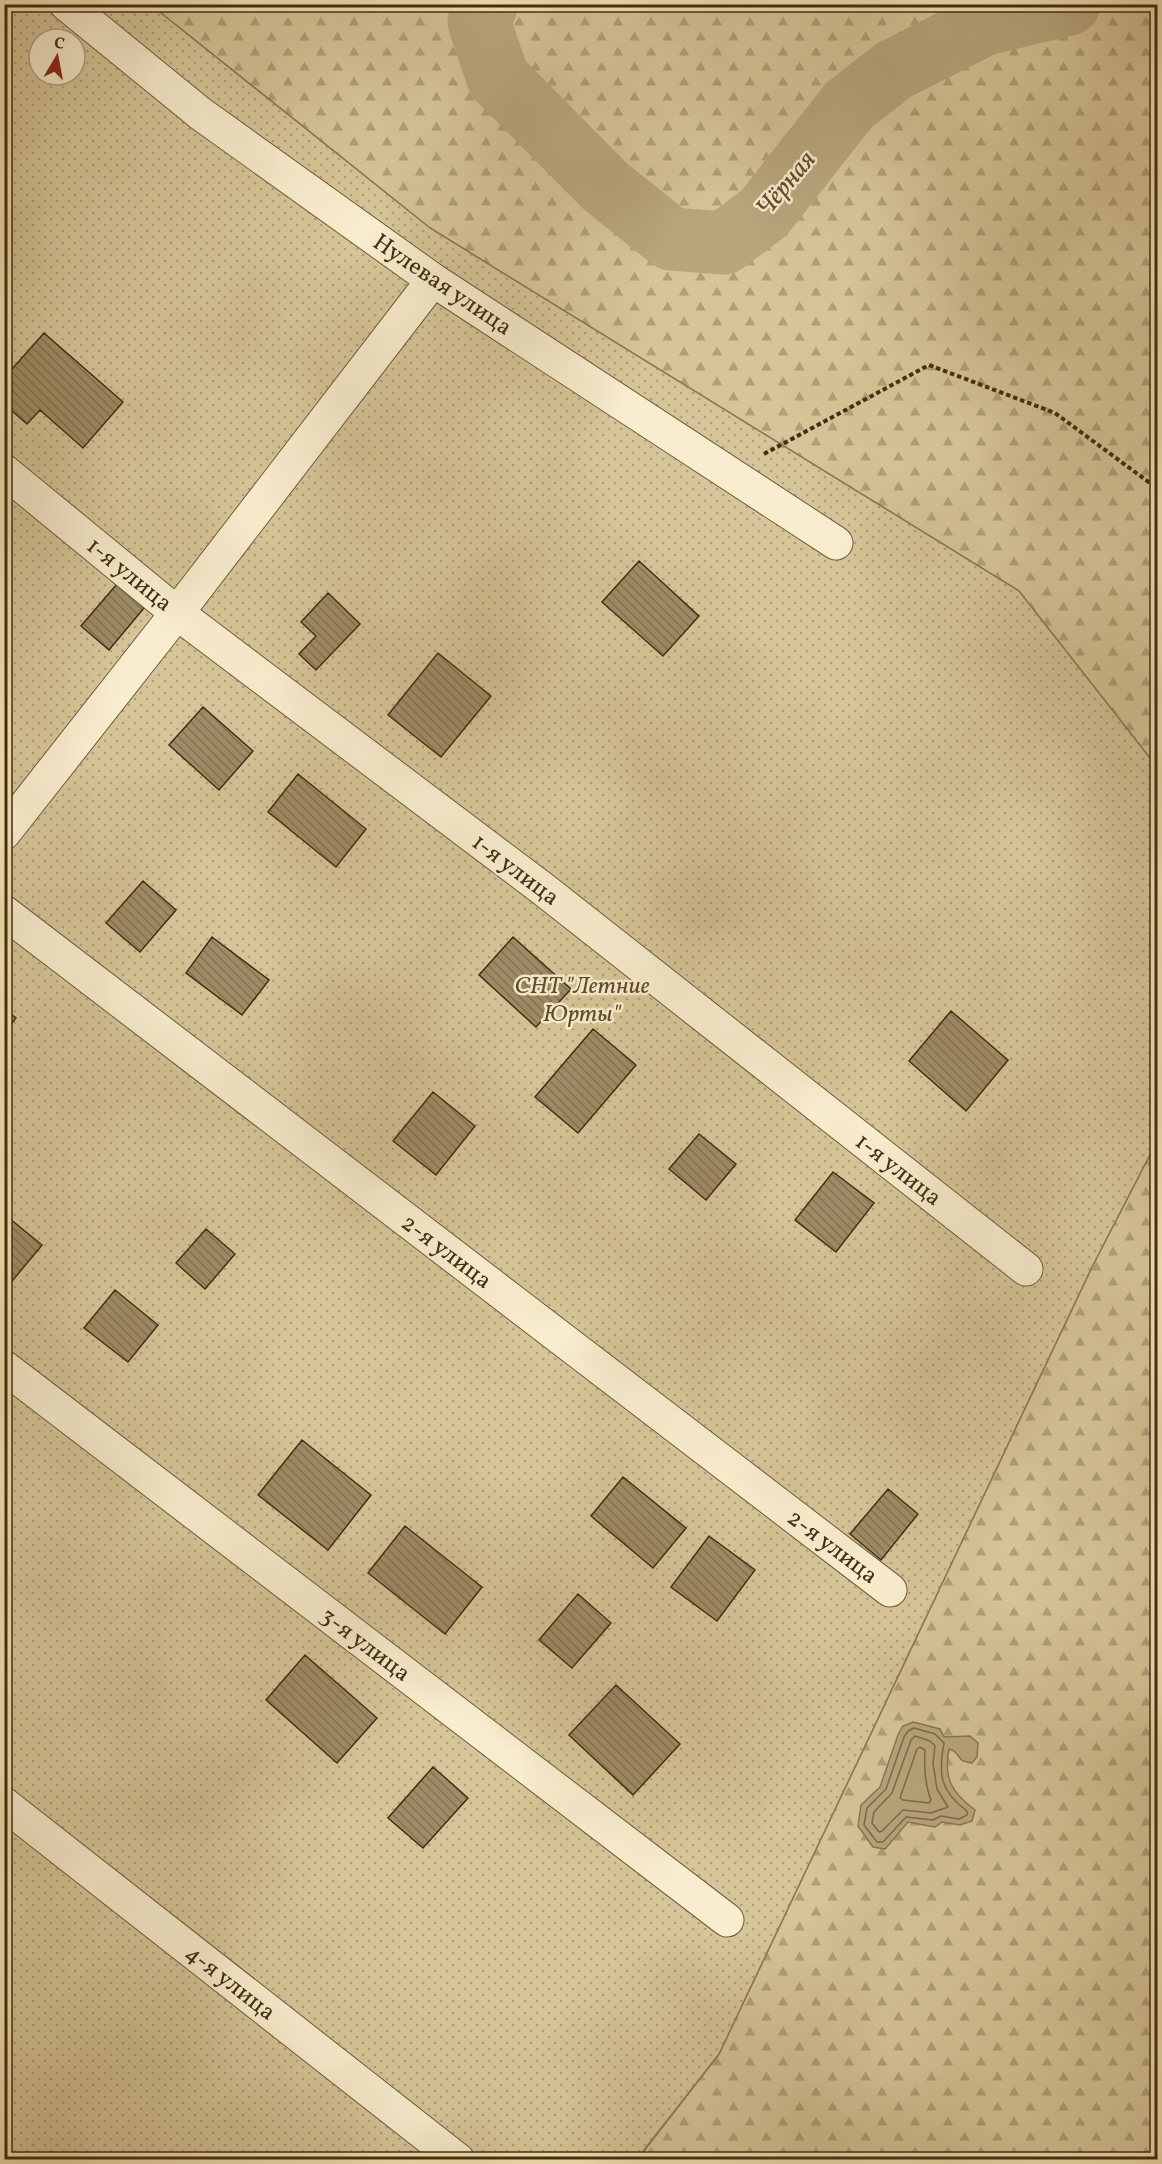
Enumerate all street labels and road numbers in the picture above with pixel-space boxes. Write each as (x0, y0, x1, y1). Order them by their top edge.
street label: Нулевая улица (365, 226, 518, 345)
street label: 1-я улица (78, 530, 179, 621)
street label: 1-я улица (464, 826, 566, 915)
street label: 1-я улица (847, 1126, 948, 1215)
street label: 2-я улица (393, 1207, 498, 1298)
street label: 2-я улица (779, 1502, 884, 1593)
street label: 3-я улица (312, 1600, 417, 1691)
street label: 4-я улица (177, 1937, 282, 2030)

